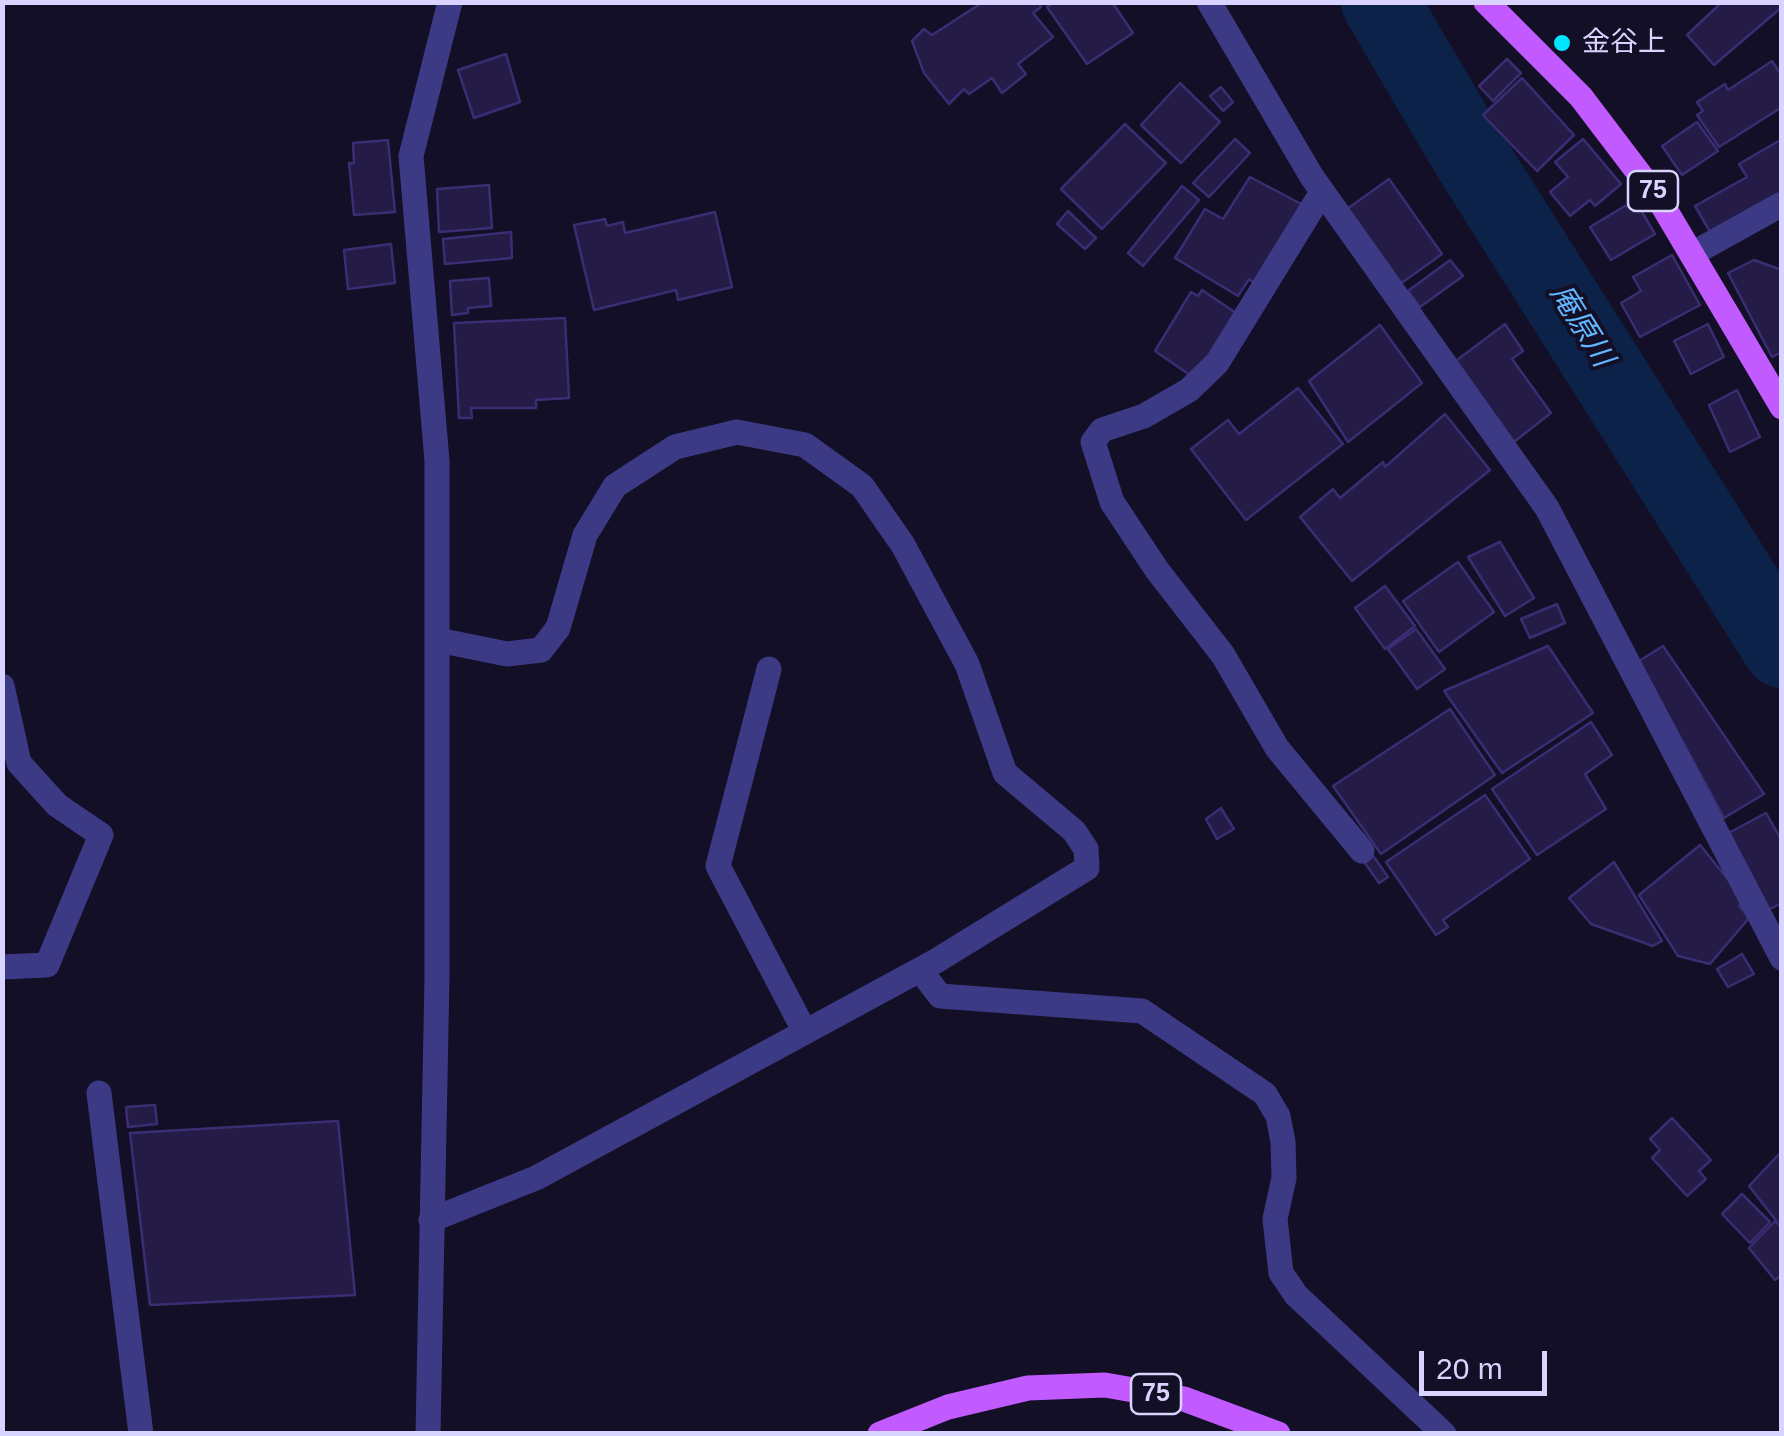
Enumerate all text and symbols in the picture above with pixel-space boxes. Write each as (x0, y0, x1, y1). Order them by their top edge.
place label: 金谷上 (1582, 26, 1666, 60)
marker: 金谷上 (1551, 32, 1573, 54)
road number: 75 (1628, 171, 1678, 211)
water label: 庵原川 (1542, 278, 1620, 374)
scale bar (1424, 1331, 1552, 1393)
text: 20 m (1436, 1352, 1503, 1385)
road number: 75 (1131, 1374, 1181, 1414)

